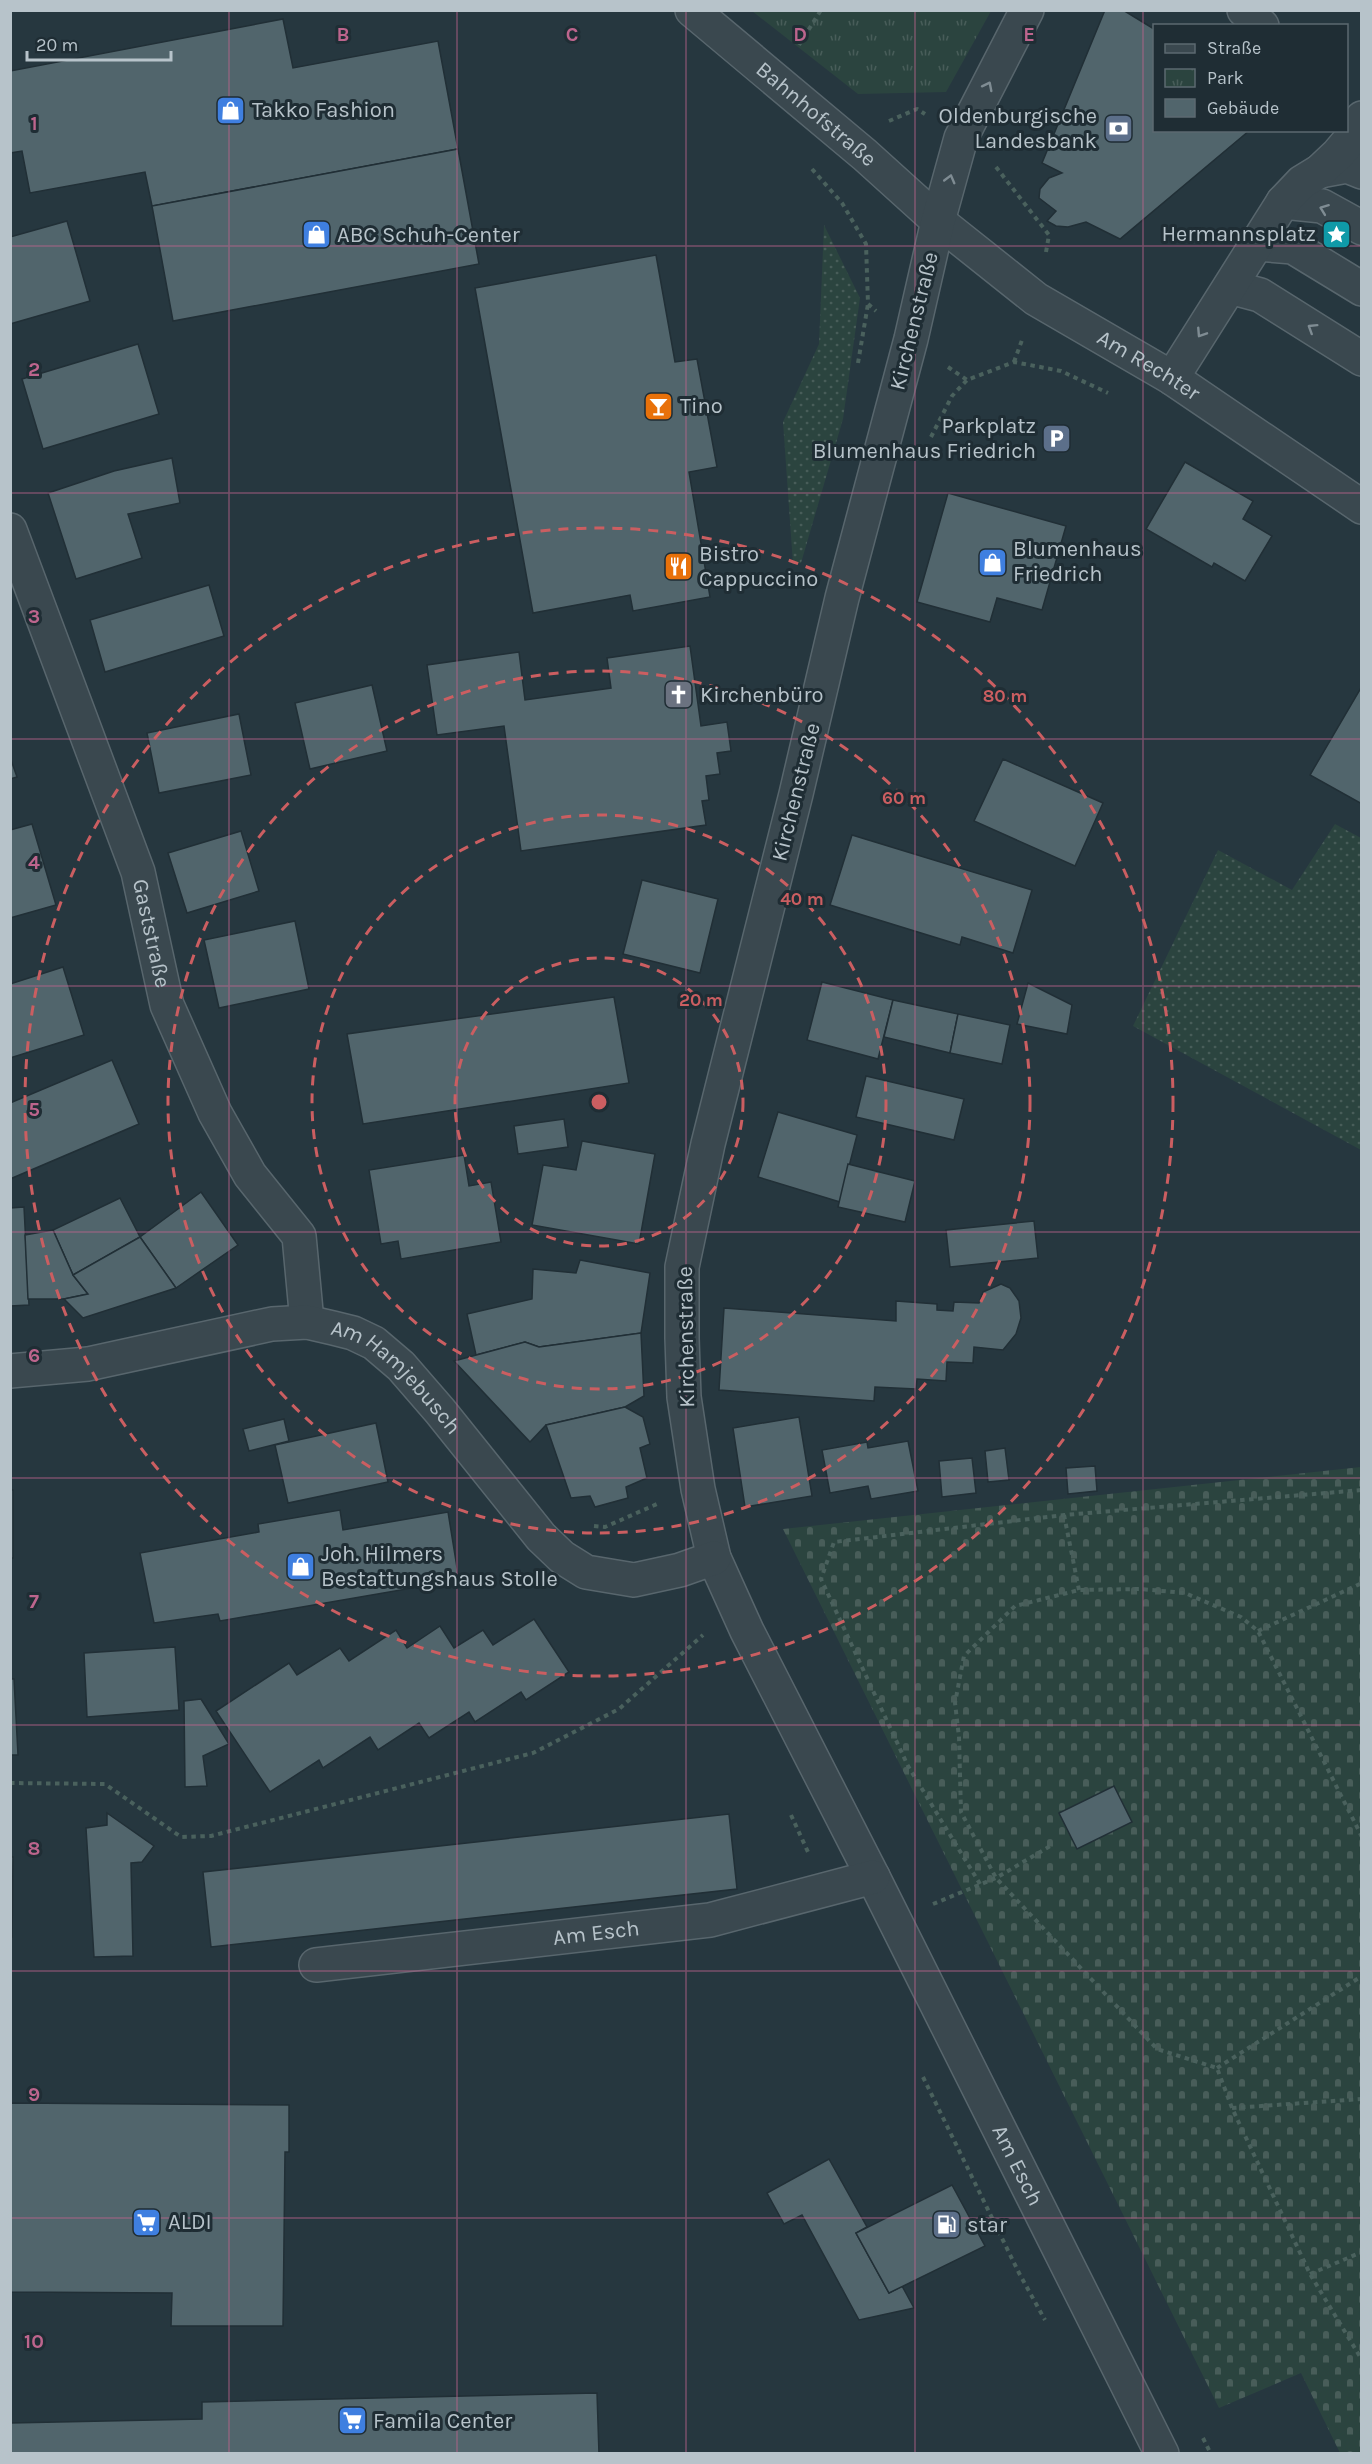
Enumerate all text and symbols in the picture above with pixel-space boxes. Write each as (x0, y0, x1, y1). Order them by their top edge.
text: B (337, 23, 349, 46)
text: C (566, 23, 578, 46)
text: D (793, 23, 807, 46)
text: E (1023, 23, 1035, 46)
scale bar (27, 24, 171, 62)
legend (1153, 24, 1348, 132)
text: 20 m (36, 34, 78, 56)
text: Straße (1207, 37, 1261, 59)
street label: Bahnhofstraße (751, 56, 882, 172)
text: Park (1207, 67, 1244, 89)
one-way arrow (981, 81, 992, 92)
shop icon: Takko Fashion (215, 94, 247, 126)
place label: Takko Fashion (252, 97, 395, 123)
text: Gebäude (1207, 97, 1279, 119)
place label: Oldenburgische Landesbank (939, 103, 1097, 154)
text: 1 (30, 112, 38, 135)
bank icon: Oldenburgische Landesbank (1102, 113, 1134, 145)
one-way arrow (942, 175, 955, 185)
one-way arrow (1320, 203, 1330, 216)
place icon: Hermannsplatz (1321, 218, 1353, 250)
shop icon: ABC Schuh-Center (300, 219, 332, 251)
place label: Hermannsplatz (1161, 221, 1316, 247)
place label: ABC Schuh-Center (337, 222, 520, 248)
street label: Kirchenstraße (884, 249, 944, 393)
street label: Am Rechter (1092, 324, 1205, 406)
one-way arrow (1308, 324, 1319, 335)
one-way arrow (1197, 326, 1208, 337)
text: 2 (28, 358, 40, 381)
bar icon: Tino (643, 390, 675, 422)
place label: Tino (680, 393, 723, 419)
place label: Parkplatz Blumenhaus Friedrich (813, 413, 1036, 464)
parking icon: Parkplatz Blumenhaus Friedrich (1041, 423, 1073, 455)
place label: Blumenhaus Friedrich (1013, 536, 1142, 587)
place label: Bistro Cappuccino (699, 541, 818, 592)
shop icon: Blumenhaus Friedrich (976, 546, 1008, 578)
restaurant icon: Bistro Cappuccino (662, 551, 694, 583)
text: 3 (28, 605, 40, 628)
church icon: Kirchenbüro (663, 679, 695, 711)
place label: Kirchenbüro (700, 682, 823, 708)
text: 80 m (983, 685, 1027, 707)
street label: Kirchenstraße (766, 720, 826, 864)
text: 60 m (882, 787, 926, 809)
text: 4 (28, 851, 40, 874)
street label: Gaststraße (127, 876, 176, 990)
text: 40 m (780, 888, 824, 910)
text: 20 m (679, 989, 723, 1011)
centre of rings (589, 1092, 609, 1112)
text: 5 (28, 1098, 40, 1121)
street label: Kirchenstraße (672, 1266, 700, 1408)
street label: Am Hamjebusch (328, 1315, 466, 1440)
text: 6 (28, 1344, 40, 1367)
place label: Joh. Hilmers Bestattungshaus Stolle (321, 1541, 558, 1592)
shop icon: Joh. Hilmers Bestattungshaus Stolle (284, 1551, 316, 1583)
text: 7 (29, 1590, 39, 1613)
text: 8 (28, 1837, 40, 1860)
street label: Am Esch (551, 1915, 641, 1951)
text: 9 (28, 2083, 40, 2106)
street label: Am Esch (986, 2121, 1049, 2210)
supermarket icon: ALDI (131, 2206, 163, 2238)
place label: ALDI (168, 2209, 212, 2235)
fuel station icon: star (930, 2209, 962, 2241)
place label: star (967, 2212, 1007, 2238)
text: 10 (24, 2330, 44, 2353)
supermarket icon: Famila Center (336, 2405, 368, 2437)
place label: Famila Center (373, 2408, 512, 2434)

